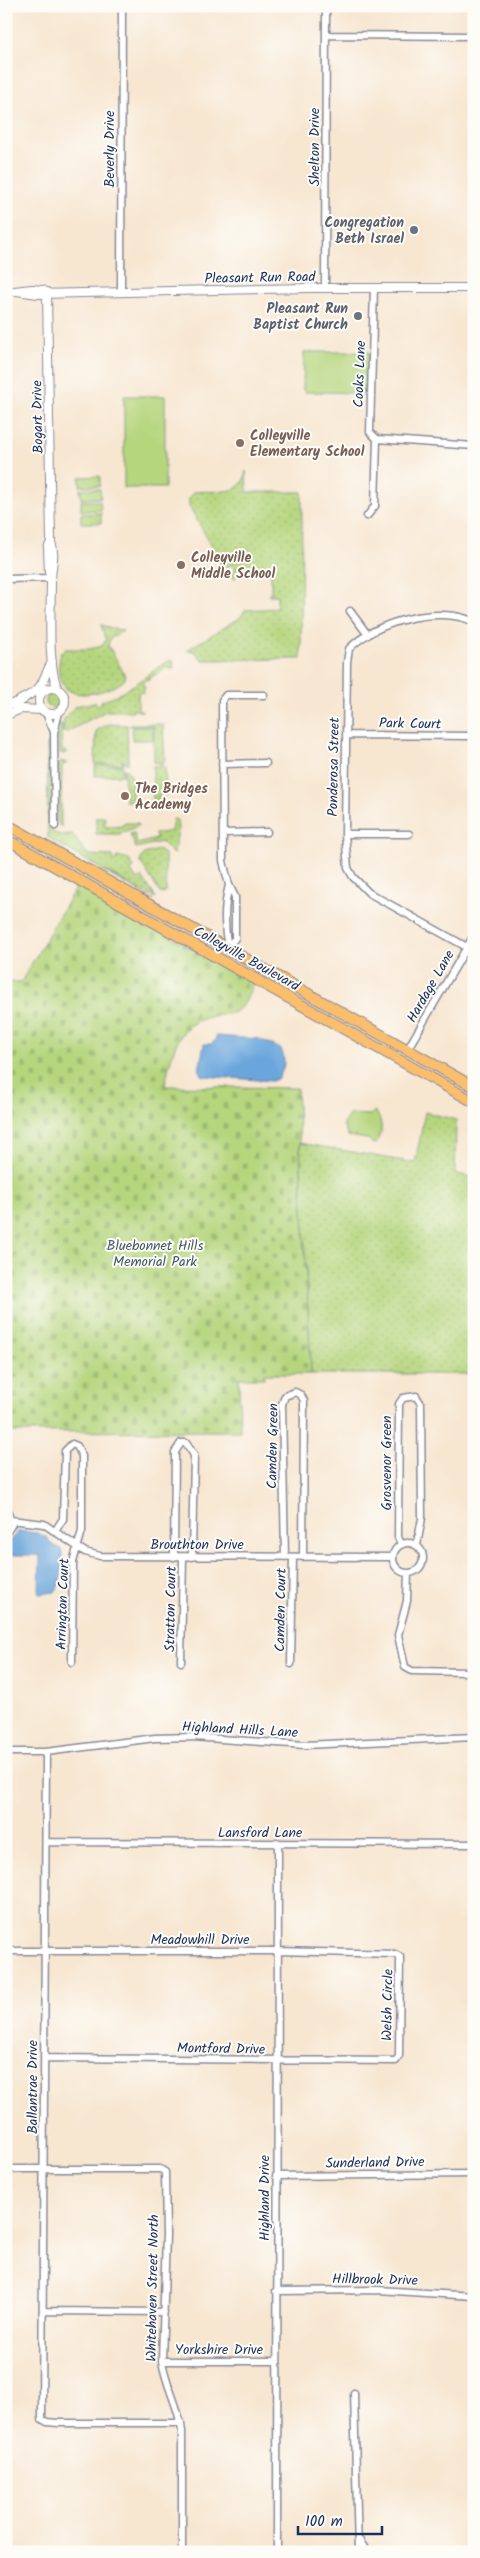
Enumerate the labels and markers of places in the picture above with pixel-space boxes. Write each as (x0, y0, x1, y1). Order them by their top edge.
place label: Congregation Beth Israel (325, 212, 404, 250)
marker: Congregation Beth Israel (408, 224, 420, 236)
place label: Pleasant Run Baptist Church (253, 298, 348, 336)
marker: Pleasant Run Baptist Church (352, 310, 364, 322)
place label: Colleyville Elementary School (250, 425, 365, 463)
marker: Colleyville Elementary School (234, 437, 246, 449)
place label: Colleyville Middle School (191, 547, 275, 585)
marker: Colleyville Middle School (175, 559, 187, 571)
place label: The Bridges Academy (135, 778, 208, 816)
marker: The Bridges Academy (119, 790, 131, 802)

